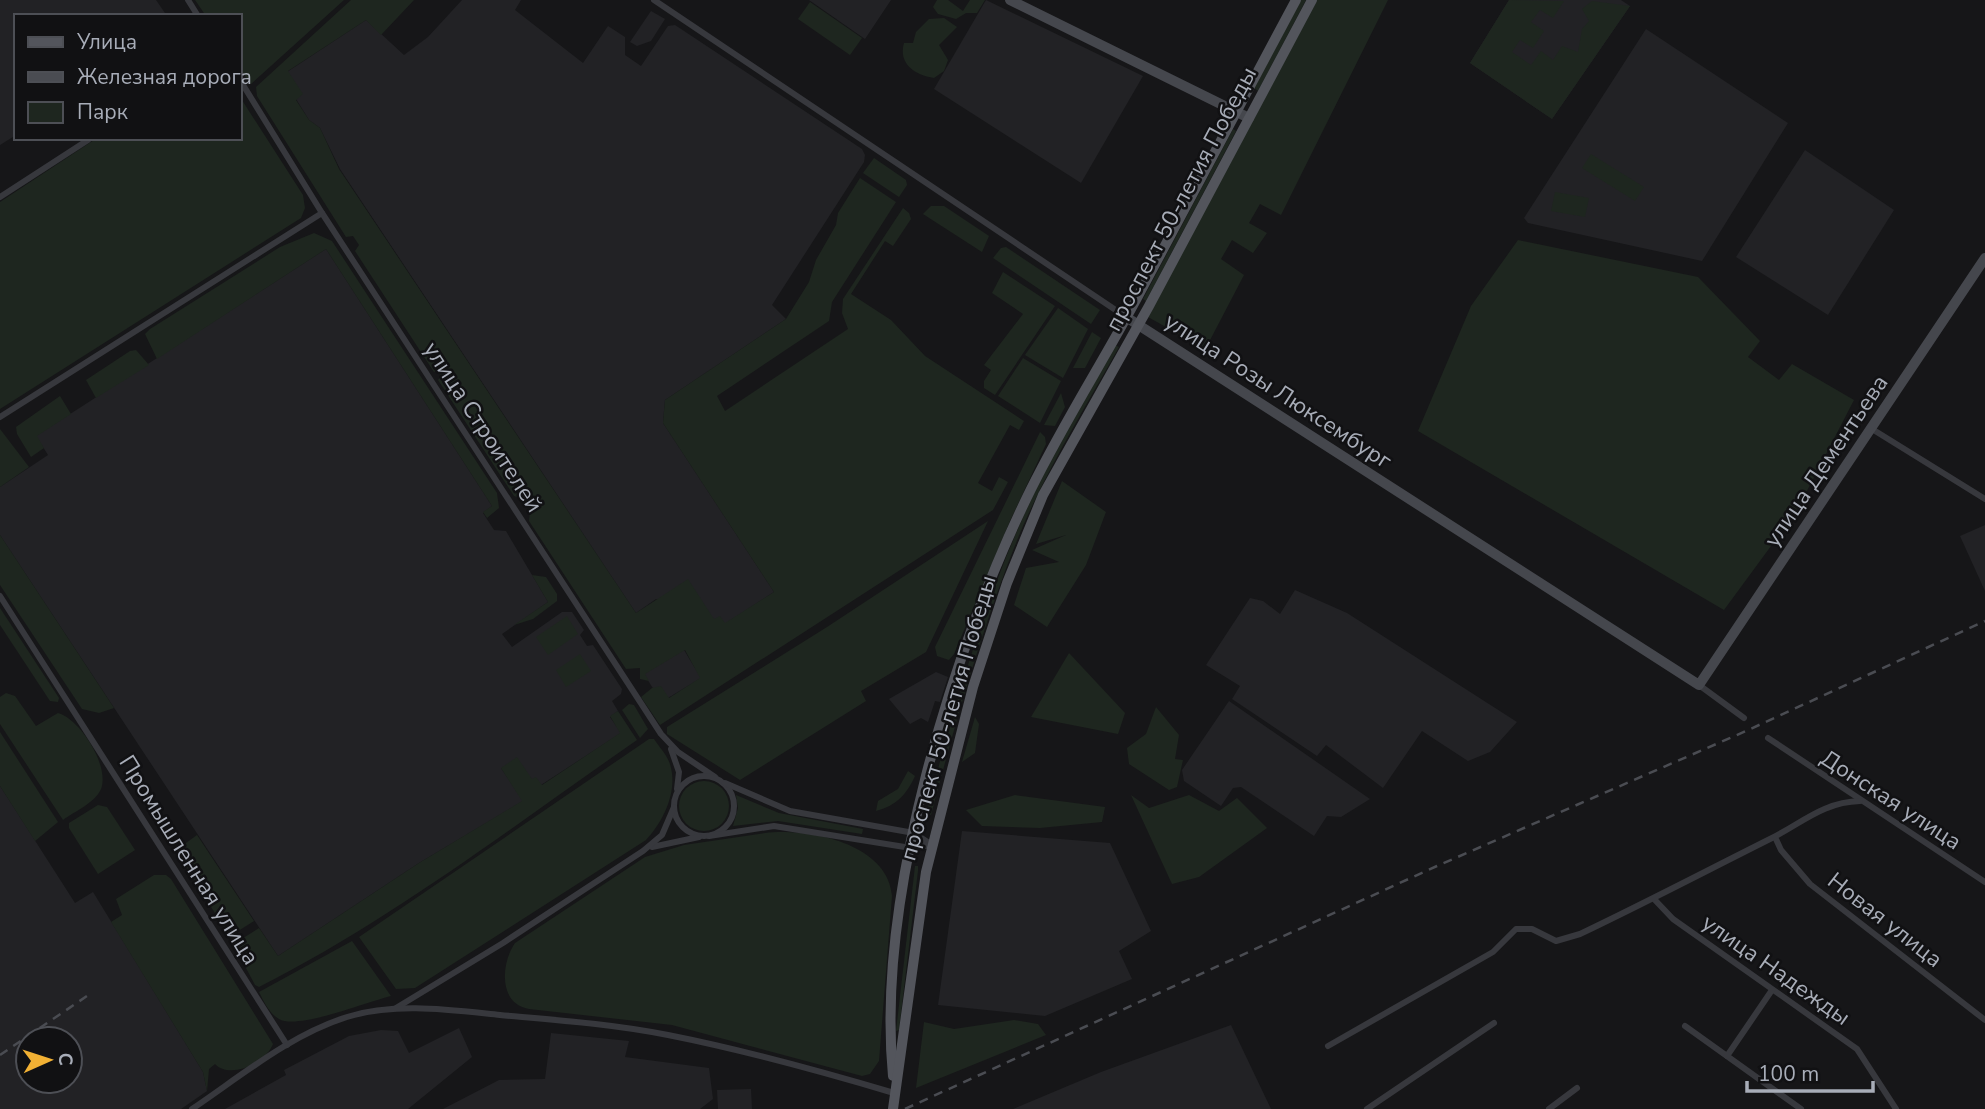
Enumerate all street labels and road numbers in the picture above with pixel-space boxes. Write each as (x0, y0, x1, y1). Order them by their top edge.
street label: проспект 50-летия Победы (1098, 61, 1264, 337)
street label: улица Розы Люксембург (1158, 306, 1398, 476)
street label: улица Строителей (416, 336, 550, 518)
street label: улица Дементьева (1757, 369, 1895, 553)
street label: проспект 50-летия Победы (892, 572, 1004, 864)
street label: Донская улица (1815, 743, 1967, 857)
street label: Промышленная улица (112, 749, 266, 971)
street label: Новая улица (1821, 865, 1949, 975)
street label: улица Надежды (1696, 907, 1856, 1033)

